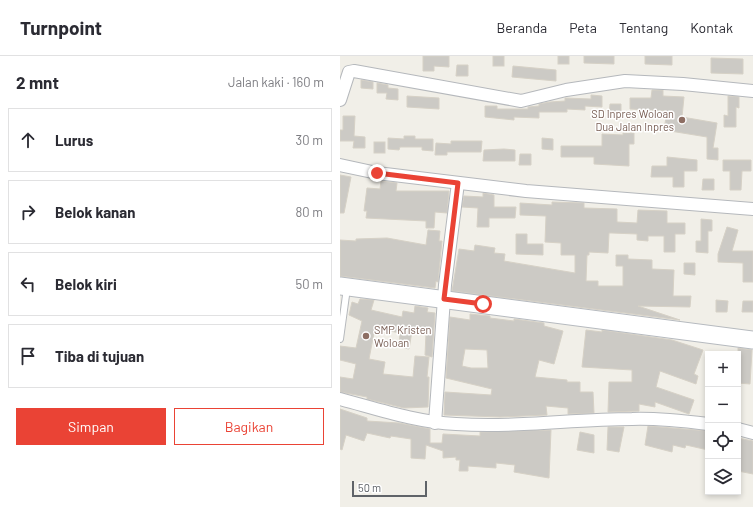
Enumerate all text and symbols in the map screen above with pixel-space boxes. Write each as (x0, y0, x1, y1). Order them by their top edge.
text: Turnpoint (20, 16, 102, 39)
text: Beranda (497, 19, 547, 36)
text: Peta (569, 19, 597, 36)
text: Tentang (619, 19, 668, 36)
text: Kontak (690, 19, 733, 36)
text: 2 mnt (16, 72, 59, 92)
text: Jalan kaki · 160 m (228, 74, 324, 90)
place label: SD Inpres Woloan Dua Jalan Inpres (591, 107, 674, 133)
marker: SD Inpres Woloan Dua Jalan Inpres (677, 115, 687, 125)
icon: ahead (17, 129, 39, 151)
text: Lurus (55, 131, 93, 149)
text: 30 m (296, 132, 323, 148)
route end (368, 164, 386, 182)
icon: right (17, 201, 39, 223)
text: Belok kanan (55, 203, 135, 221)
text: 80 m (296, 204, 323, 220)
icon: left (17, 273, 39, 295)
text: Belok kiri (55, 275, 117, 293)
text: 50 m (296, 276, 323, 292)
route start (474, 295, 492, 313)
place label: SMP Kristen Woloan (374, 323, 432, 349)
marker: SMP Kristen Woloan (361, 331, 371, 341)
icon: arrive (17, 345, 39, 367)
text: Tiba di tujuan (55, 347, 144, 365)
map controls (705, 351, 741, 495)
button: + (705, 351, 741, 387)
button: − (705, 387, 741, 423)
button: Simpan (16, 408, 166, 445)
button: Bagikan (174, 408, 324, 445)
button: locate (705, 423, 741, 459)
button: layers (705, 459, 741, 495)
scale bar (352, 479, 427, 498)
text: 50 m (358, 481, 381, 494)

